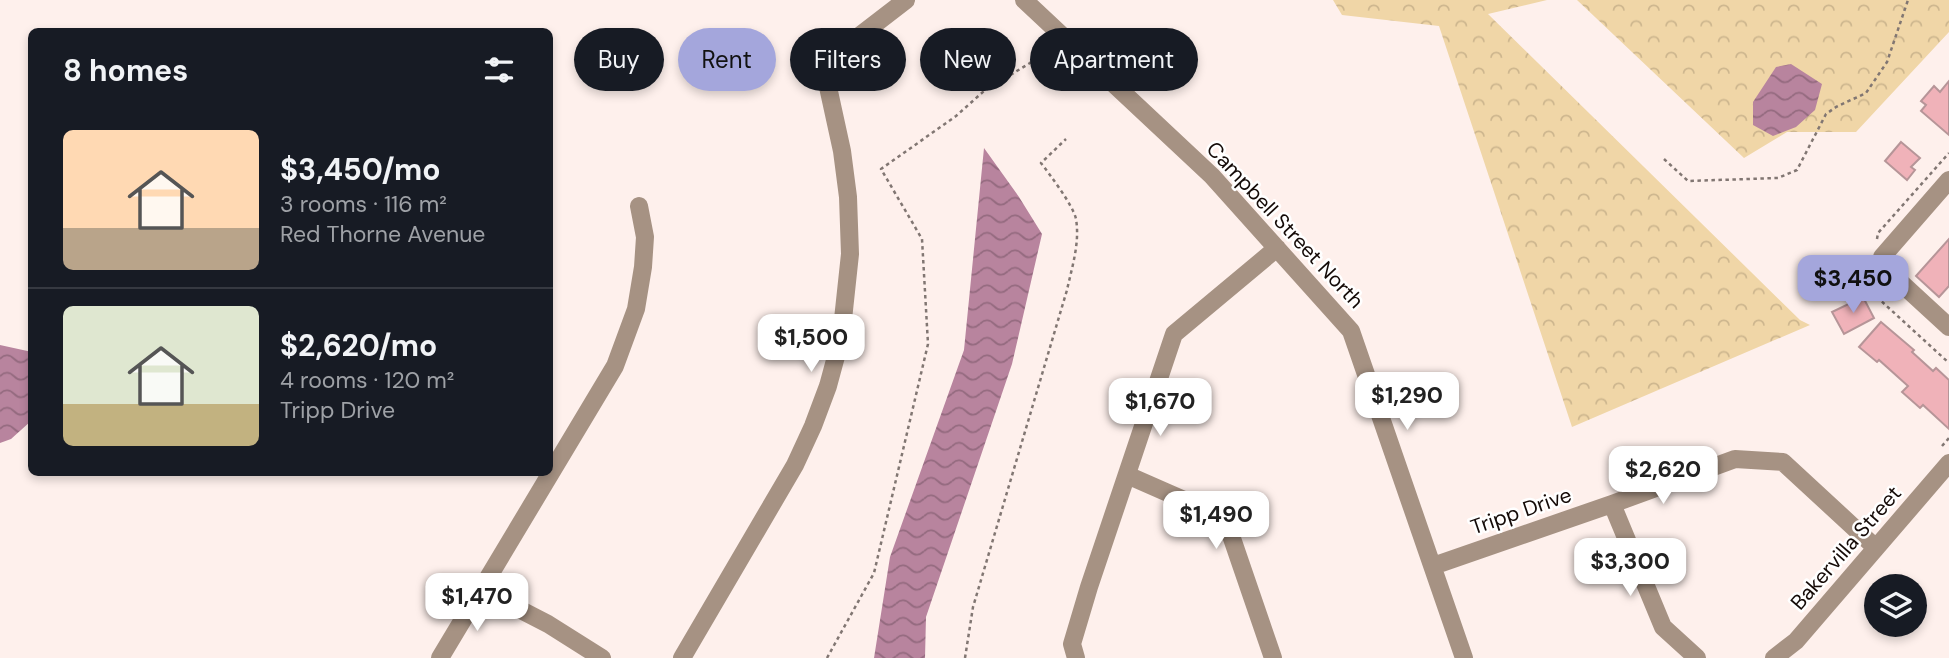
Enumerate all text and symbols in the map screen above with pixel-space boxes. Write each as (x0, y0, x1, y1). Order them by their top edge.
chip: Buy (574, 28, 664, 91)
chip: Rent (678, 28, 776, 91)
chip: Filters (790, 28, 906, 91)
chip: New (920, 28, 1016, 91)
chip: Apartment (1030, 28, 1198, 91)
text: 8 homes (63, 51, 188, 90)
icon: filters (480, 51, 518, 89)
street label: Campbell Street North (1200, 136, 1370, 314)
text: $3,450/mo (280, 150, 440, 189)
icon: home (119, 158, 203, 242)
text: 3 rooms · 116 m² (280, 189, 447, 219)
text: Red Thorne Avenue (280, 219, 485, 249)
pin: $3,450 (1796, 256, 1910, 315)
text: $3,450 (1814, 263, 1892, 293)
pin: $1,500 (754, 314, 868, 374)
text: $1,500 (774, 322, 848, 352)
text: $2,620/mo (280, 326, 437, 365)
icon: home (119, 334, 203, 418)
text: 4 rooms · 120 m² (280, 365, 454, 395)
pin: $1,290 (1350, 372, 1464, 432)
pin: $1,670 (1103, 378, 1217, 438)
text: $1,290 (1371, 380, 1443, 410)
text: $1,670 (1125, 386, 1195, 416)
text: Tripp Drive (280, 395, 395, 425)
pin: $2,620 (1606, 447, 1720, 506)
text: $2,620 (1625, 454, 1701, 484)
street label: Bakervilla Street (1784, 480, 1908, 616)
street label: Tripp Drive (1467, 481, 1575, 541)
pin: $1,490 (1159, 491, 1273, 551)
text: $1,490 (1179, 499, 1253, 529)
pin: $3,300 (1573, 538, 1687, 598)
text: $3,300 (1590, 546, 1670, 576)
pin: $1,470 (420, 574, 534, 633)
map controls (1864, 574, 1927, 637)
button: layers (1864, 574, 1927, 637)
text: $1,470 (441, 581, 513, 611)

